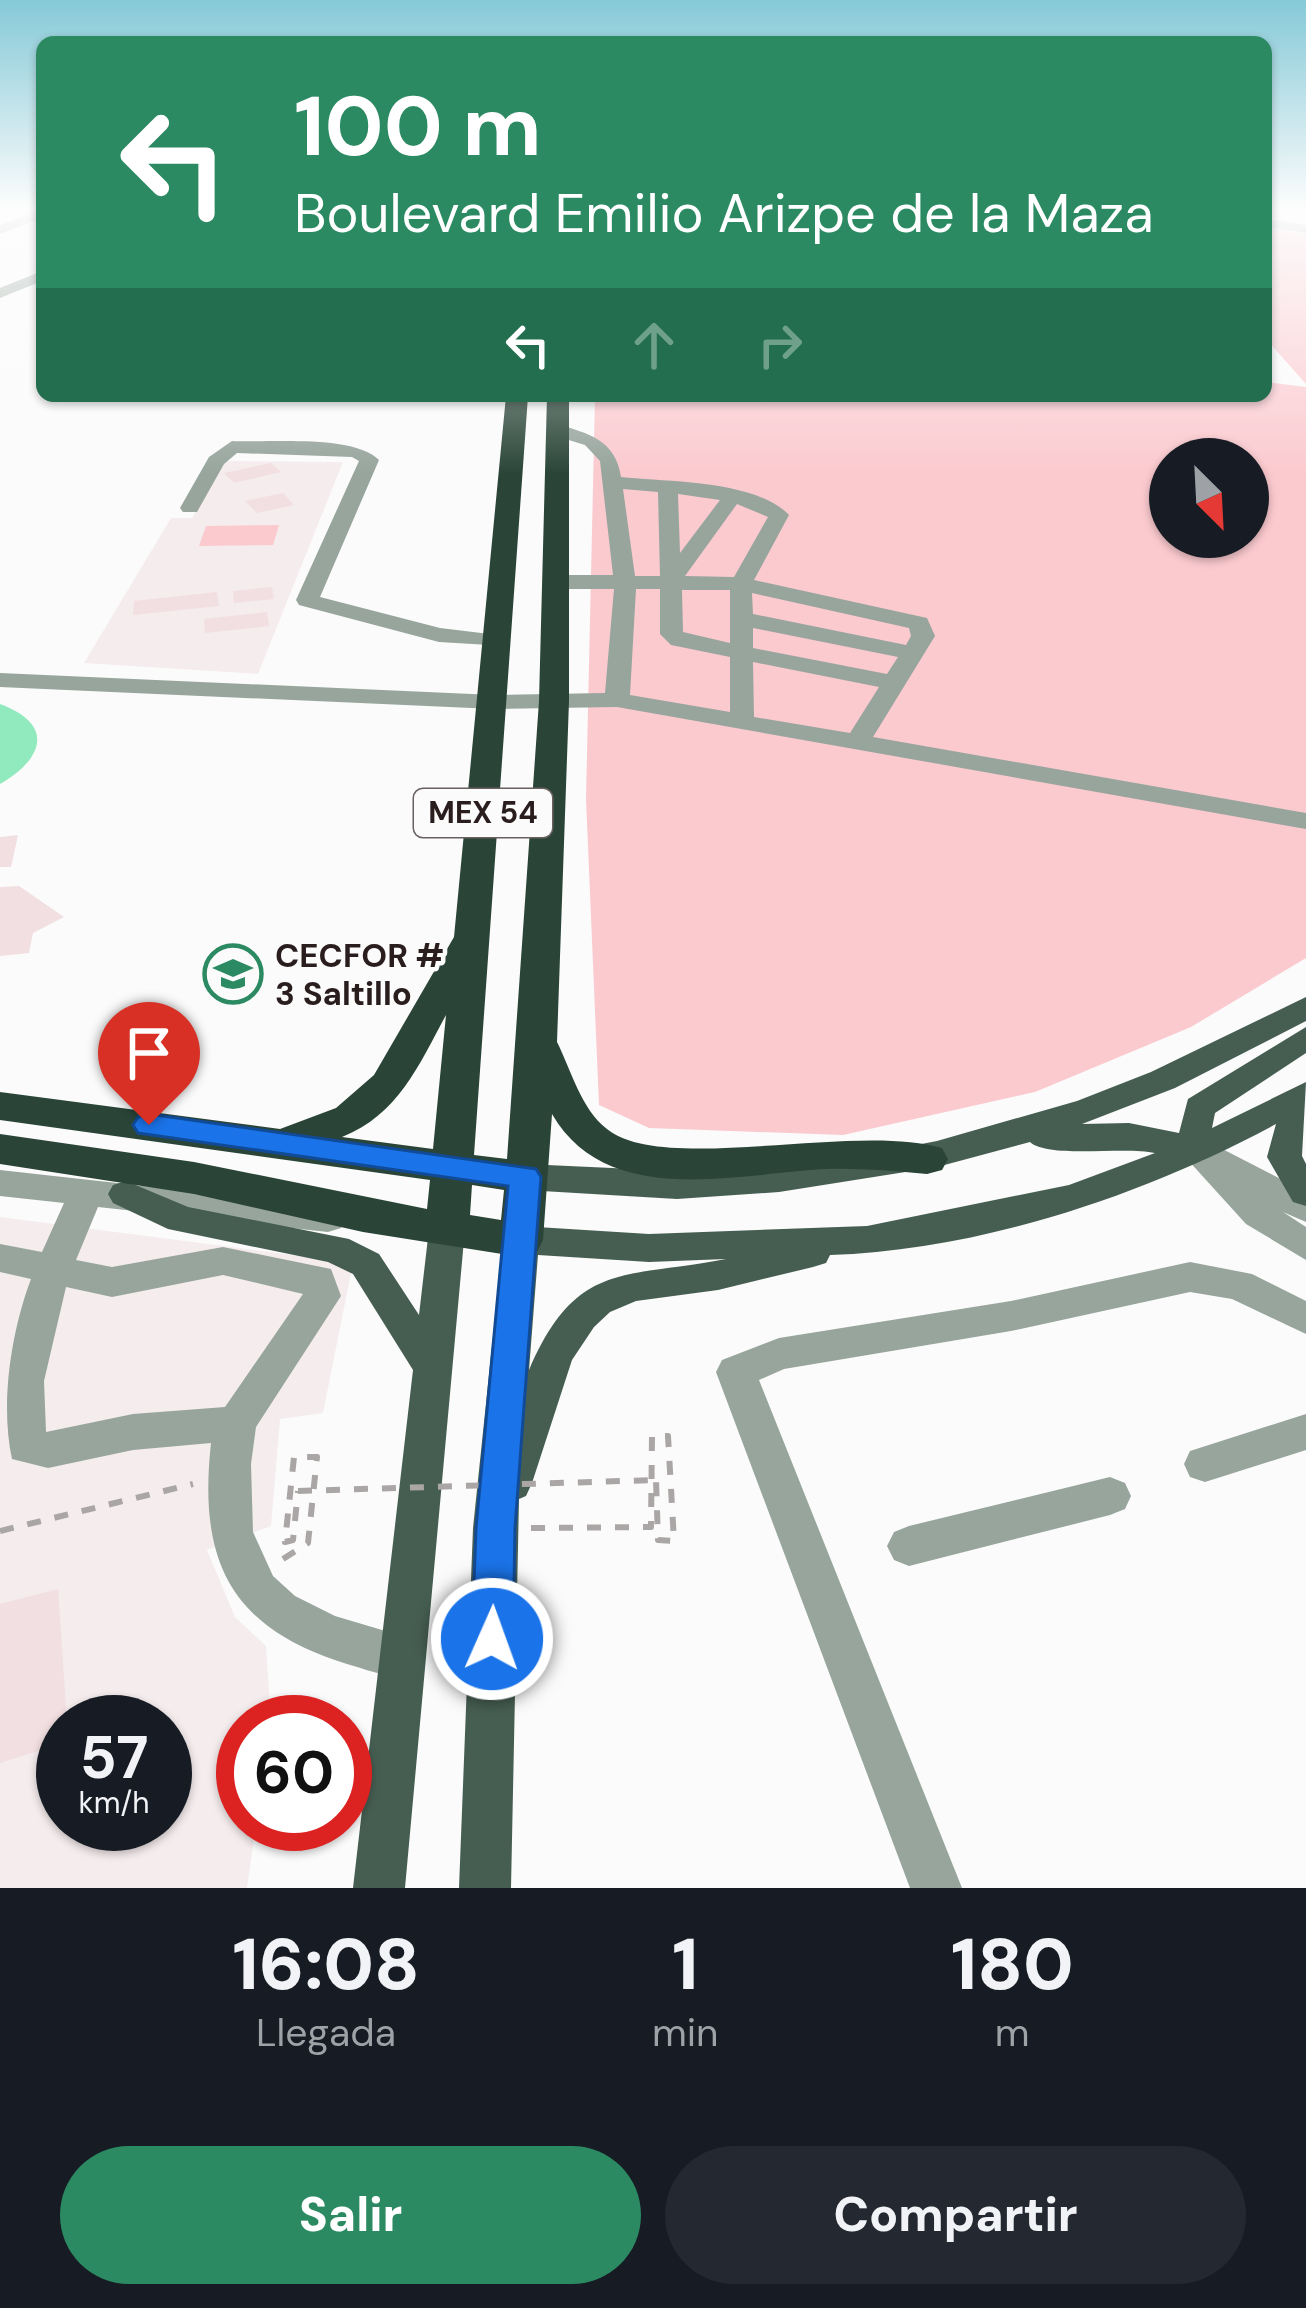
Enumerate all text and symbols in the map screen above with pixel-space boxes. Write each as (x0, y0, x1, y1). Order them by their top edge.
text: 100 m (294, 72, 542, 181)
icon: left (96, 84, 252, 240)
text: Boulevard Emilio Arizpe de la Maza (294, 178, 1154, 249)
icon: left (495, 312, 561, 378)
icon: ahead (621, 312, 687, 378)
icon: right (747, 312, 813, 378)
north arrow (1149, 438, 1269, 558)
map controls (1149, 438, 1269, 558)
road number: MEX 54 (414, 789, 552, 837)
place label: CECFOR # 3 Saltillo (275, 934, 444, 1015)
school or university icon: CECFOR # 3 Saltillo (202, 943, 264, 1005)
pin (98, 1002, 200, 1125)
icon: arrive (116, 1020, 182, 1086)
position arrow (429, 1576, 555, 1702)
speed limit sign: 60 (216, 1695, 372, 1851)
text: 57 (79, 1718, 149, 1797)
text: km/h (79, 1783, 149, 1822)
text: 16:08 (232, 1918, 420, 2011)
text: 1 (672, 1918, 699, 2011)
text: 180 (951, 1918, 1074, 2011)
text: Llegada (256, 2007, 396, 2058)
text: min (652, 2007, 718, 2058)
text: m (995, 2007, 1030, 2058)
button: Salir (60, 2146, 641, 2284)
button: Compartir (665, 2146, 1246, 2284)

